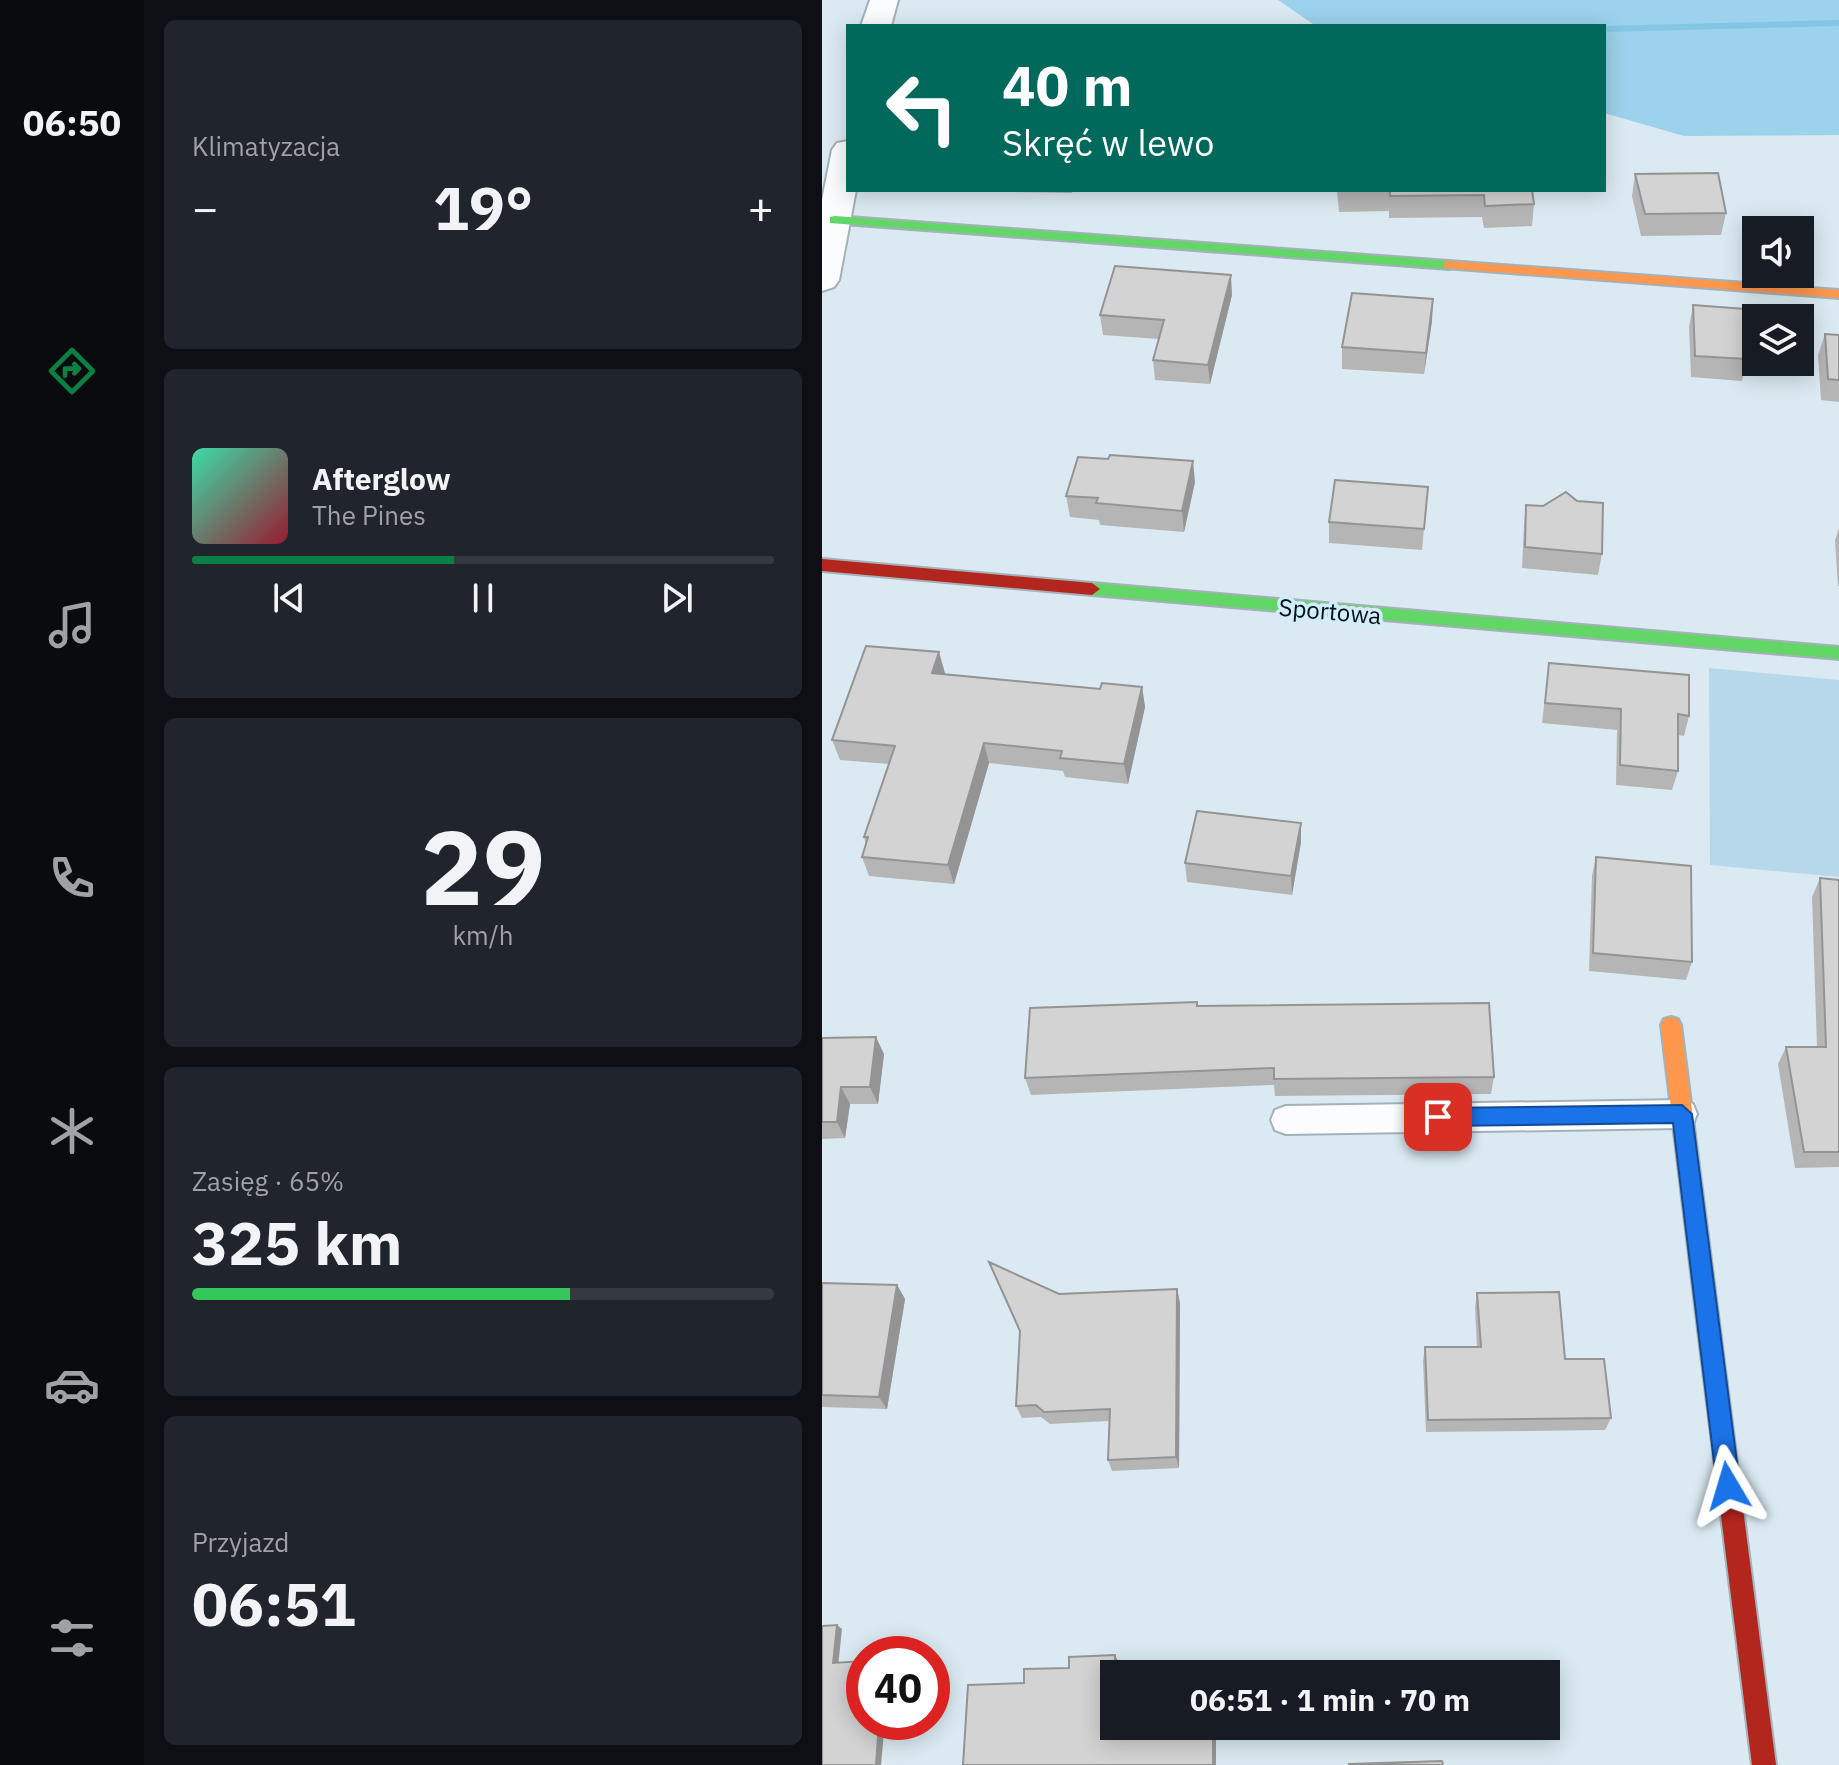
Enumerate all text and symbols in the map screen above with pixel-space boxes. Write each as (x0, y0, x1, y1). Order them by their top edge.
text: 40 m (1002, 49, 1132, 121)
icon: left (870, 56, 974, 160)
text: 06:50 (23, 99, 121, 146)
text: Skręć w lewo (1002, 119, 1214, 166)
text: Klimatyzacja (192, 129, 340, 163)
text: 19° (433, 168, 533, 247)
text: − (192, 179, 218, 236)
text: + (748, 179, 774, 236)
map controls (1742, 216, 1814, 376)
button: sound (1742, 216, 1814, 288)
button: layers (1742, 304, 1814, 376)
icon: directions (44, 343, 100, 399)
text: Afterglow (312, 459, 451, 498)
text: The Pines (312, 498, 426, 532)
icon: previous (267, 576, 311, 620)
icon: pause (461, 576, 505, 620)
icon: next (655, 576, 699, 620)
street label: Sportowa (1277, 591, 1383, 631)
icon: music (44, 597, 100, 653)
text: 29 (421, 798, 545, 934)
icon: phone (44, 850, 100, 906)
text: km/h (452, 918, 514, 952)
pin (1404, 1083, 1472, 1151)
icon: arrive (1416, 1095, 1460, 1139)
icon: climate (44, 1103, 100, 1159)
text: Zasięg · 65% (192, 1164, 344, 1198)
text: 325 km (192, 1203, 402, 1282)
icon: car (44, 1357, 100, 1413)
position arrow (1686, 1444, 1770, 1528)
text: Przyjazd (192, 1525, 289, 1559)
text: 06:51 (192, 1564, 356, 1643)
icon: filters (44, 1610, 100, 1666)
speed limit sign: 40 (846, 1636, 950, 1740)
text: 06:51 · 1 min · 70 m (1190, 1680, 1470, 1719)

